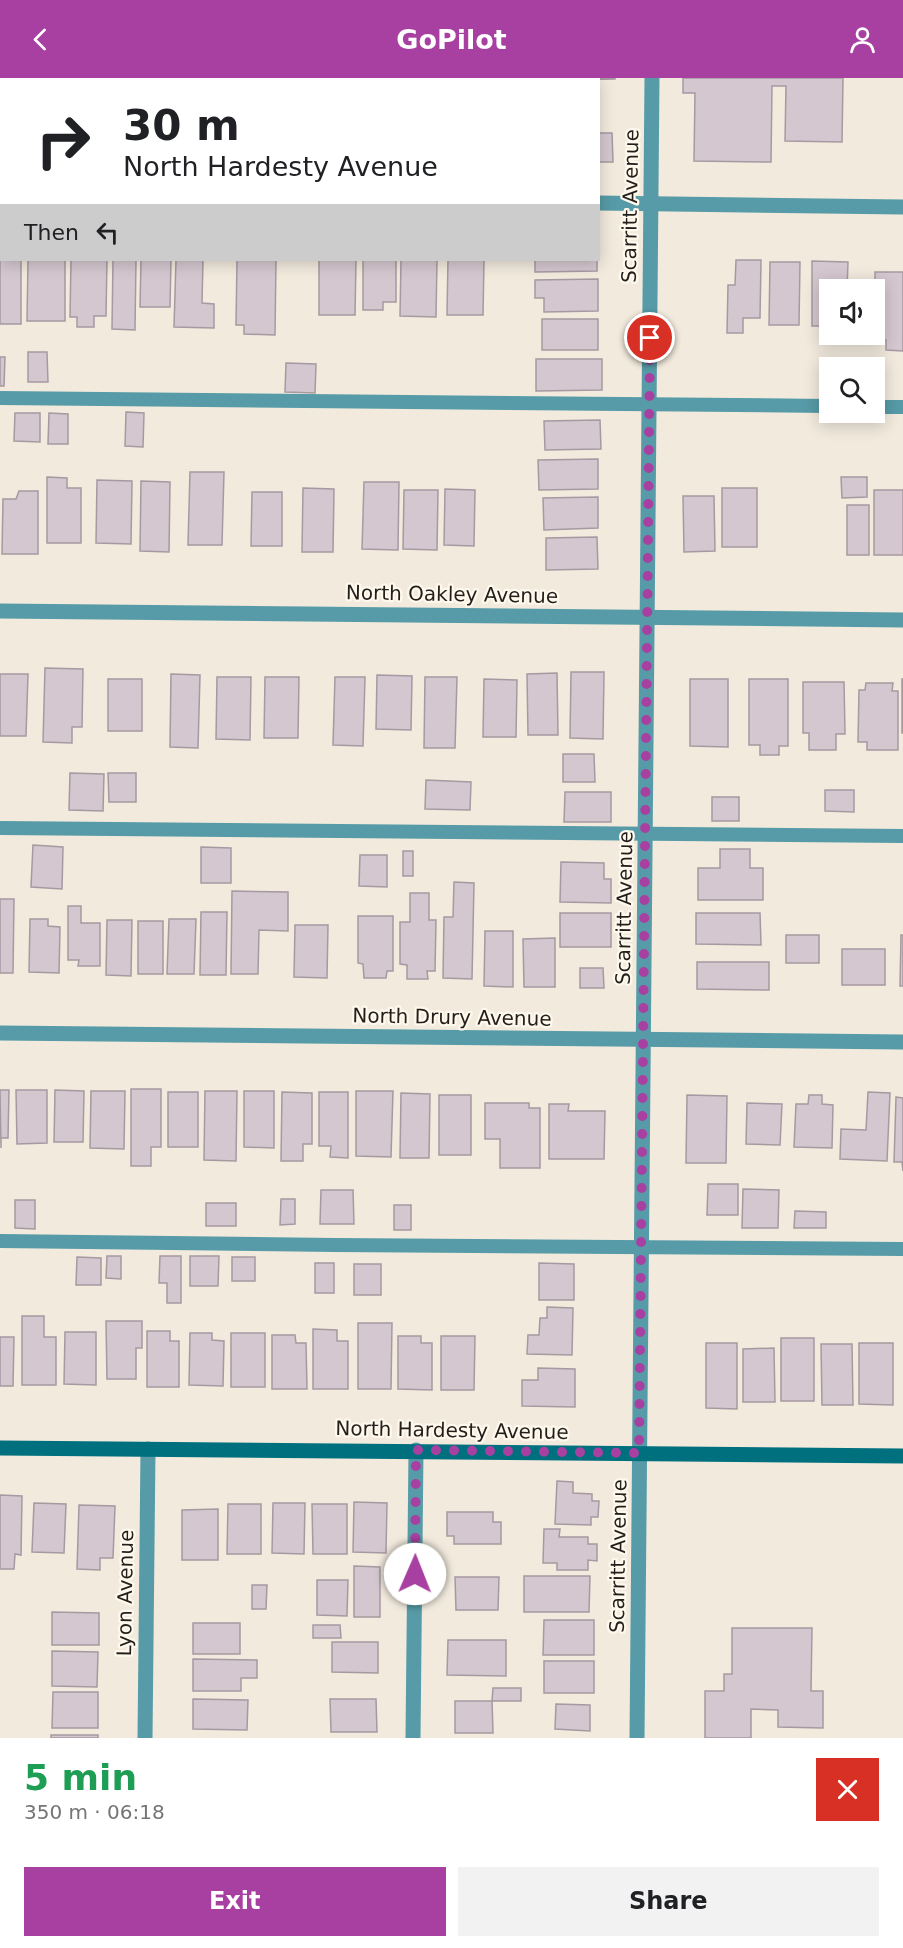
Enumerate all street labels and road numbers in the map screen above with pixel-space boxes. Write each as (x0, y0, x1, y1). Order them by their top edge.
street label: Scarritt Avenue (617, 129, 643, 283)
street label: North Oakley Avenue (346, 580, 558, 608)
street label: Scarritt Avenue (611, 831, 637, 985)
street label: North Drury Avenue (352, 1003, 552, 1031)
street label: North Hardesty Avenue (335, 1416, 569, 1444)
street label: Scarritt Avenue (605, 1479, 631, 1633)
street label: Lyon Avenue (112, 1529, 138, 1657)

